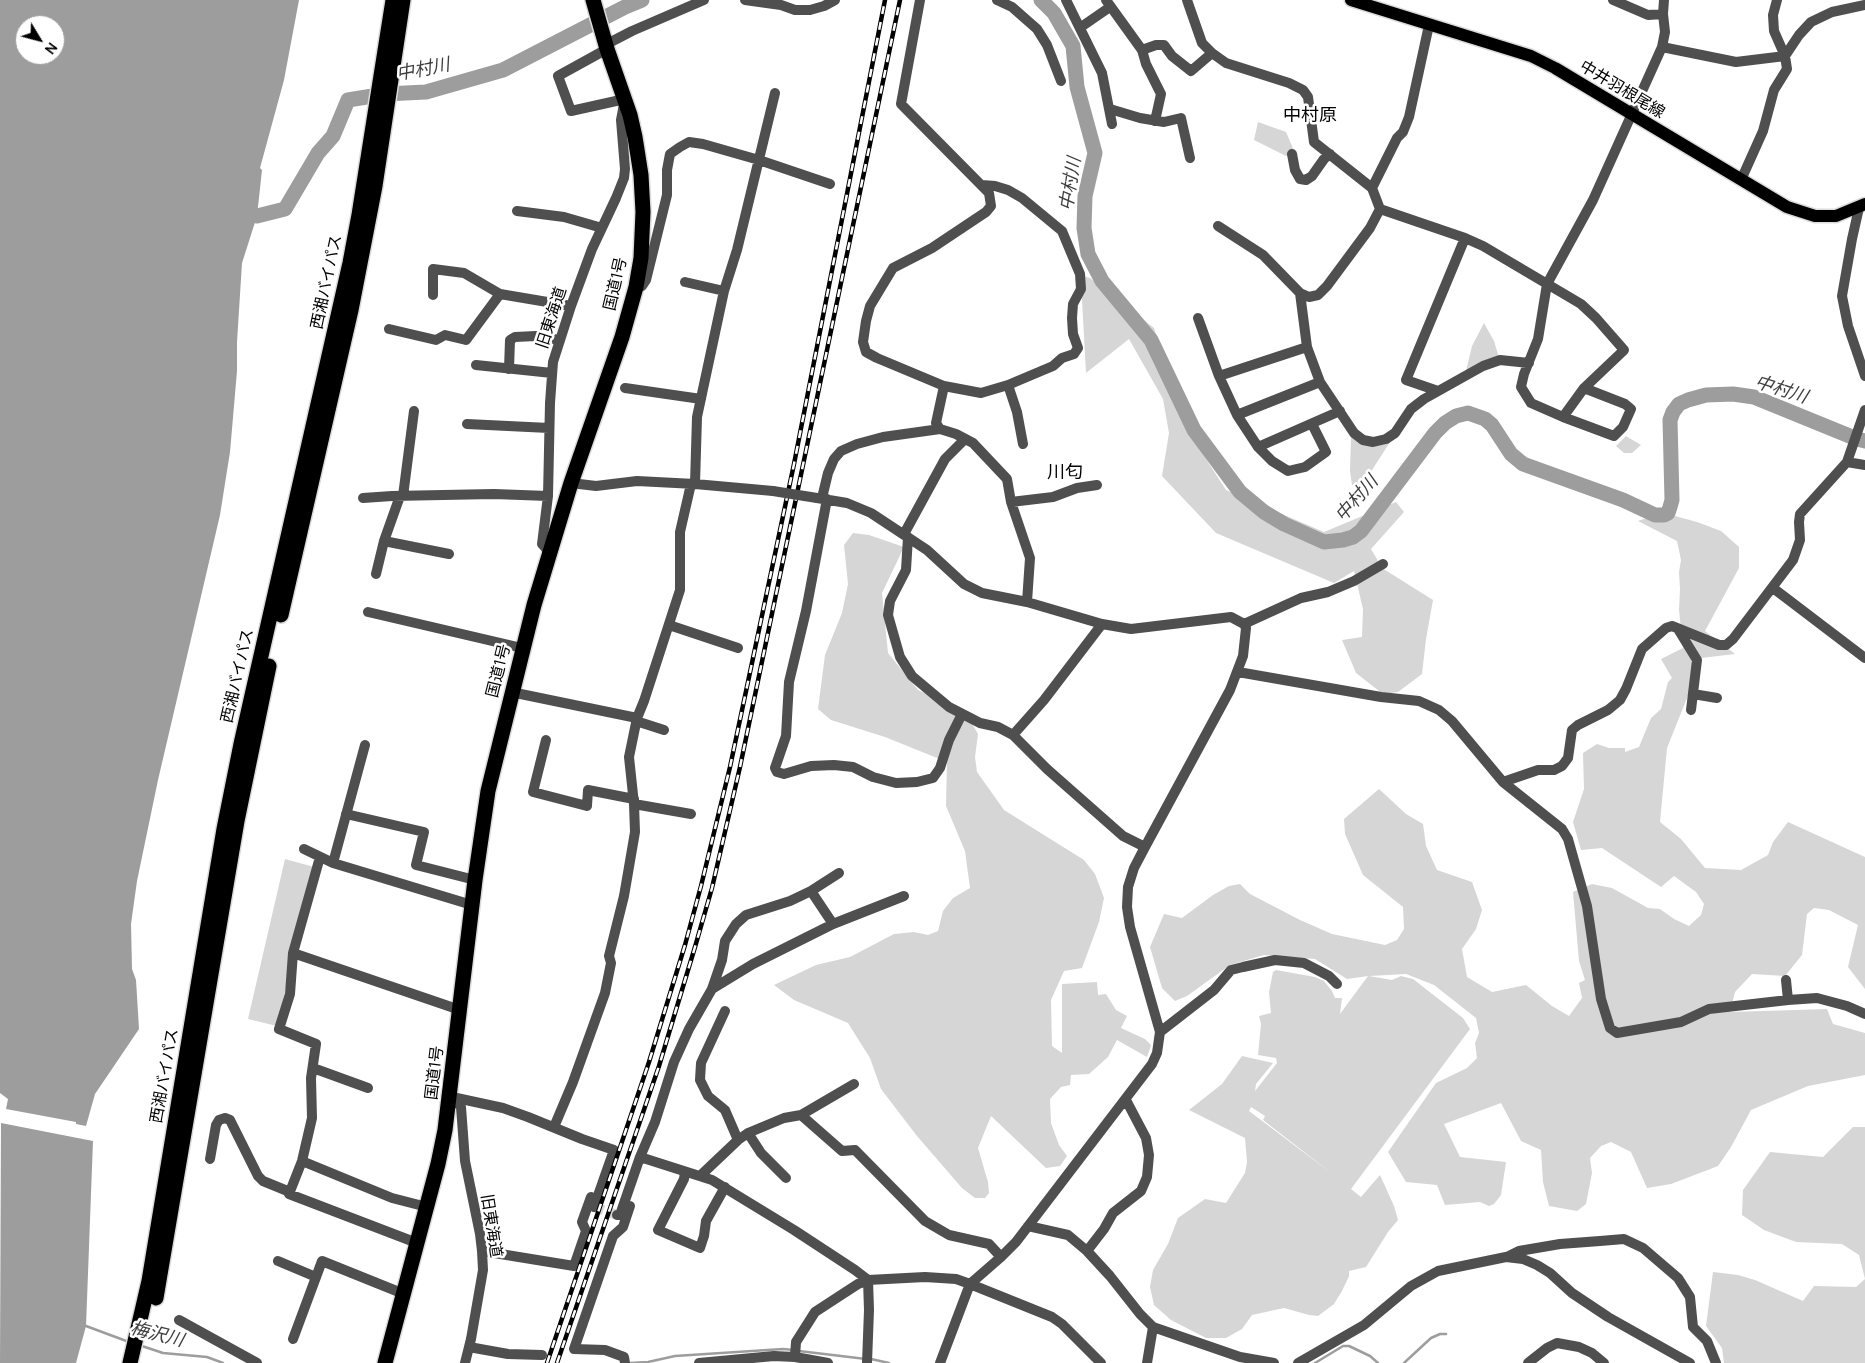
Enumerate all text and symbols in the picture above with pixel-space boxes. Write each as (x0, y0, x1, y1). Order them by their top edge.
north arrow (15, 15, 65, 65)
text: N (41, 39, 62, 58)
water label: 中村川 (394, 54, 452, 86)
street label: 中井羽根尾線 (1576, 57, 1668, 123)
district label: 中村原 (1283, 105, 1337, 127)
water label: 中村川 (1056, 156, 1086, 212)
street label: 西湘バイパス (308, 233, 346, 331)
street label: 国道1号 (601, 255, 631, 313)
street label: 旧東海道 (533, 285, 571, 351)
water label: 中村川 (1752, 371, 1810, 409)
district label: 川匂 (1047, 462, 1083, 484)
water label: 中村川 (1331, 472, 1383, 526)
street label: 西湘バイパス (218, 627, 258, 725)
street label: 国道1号 (483, 642, 515, 700)
street label: 西湘バイパス (147, 1027, 183, 1125)
street label: 国道1号 (422, 1045, 448, 1101)
street label: 旧東海道 (477, 1193, 505, 1259)
water label: 梅沢川 (128, 1318, 186, 1352)

